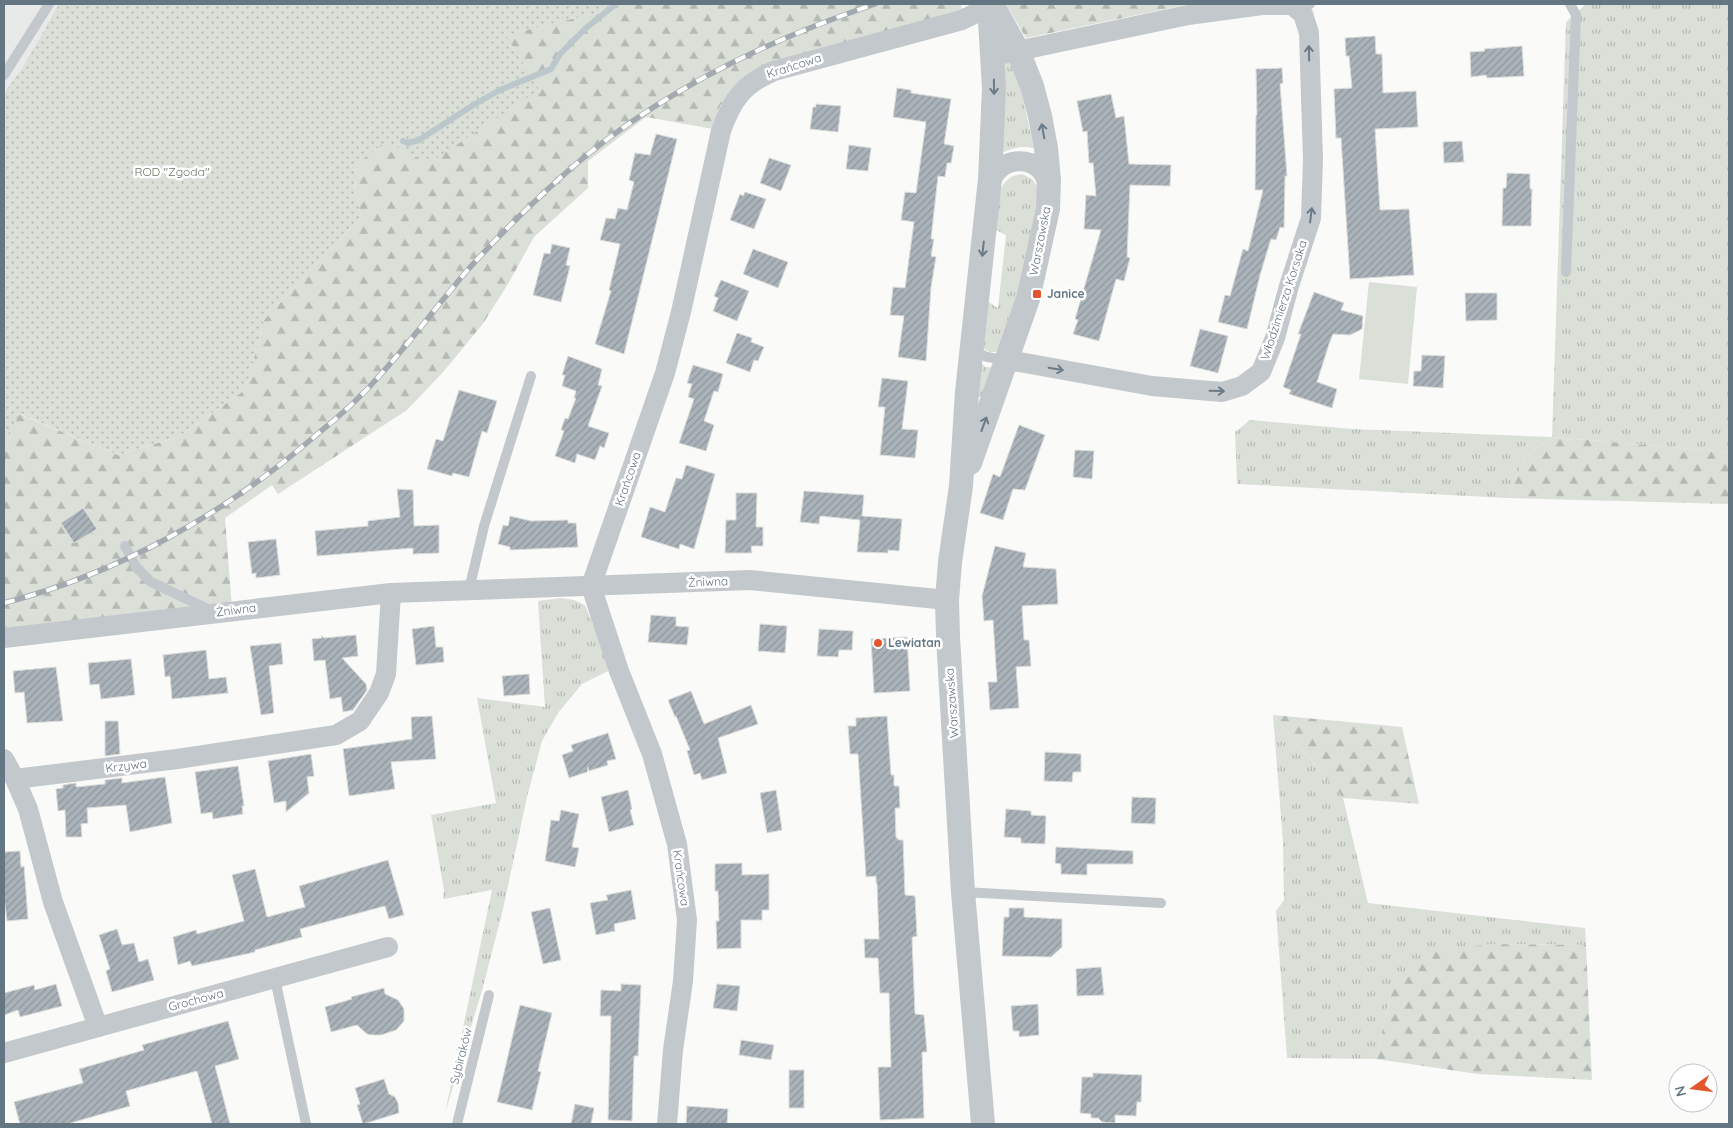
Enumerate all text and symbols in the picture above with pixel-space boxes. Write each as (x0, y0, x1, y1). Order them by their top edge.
one-way arrow (1304, 45, 1314, 61)
street label: Krańcowa (765, 50, 823, 81)
one-way arrow (989, 79, 999, 95)
one-way arrow (1037, 124, 1047, 140)
park label: ROD "Zgoda" (135, 164, 210, 179)
street label: Warszawska (1025, 205, 1054, 277)
one-way arrow (1306, 207, 1316, 223)
street label: Włodzimierza Korsaka (1257, 238, 1310, 361)
one-way arrow (978, 241, 988, 257)
place label: Janice (1047, 286, 1084, 301)
marker: Janice (1031, 288, 1043, 300)
one-way arrow (1047, 365, 1063, 374)
one-way arrow (1208, 386, 1224, 396)
one-way arrow (980, 417, 989, 432)
street label: Krańcowa (611, 450, 644, 508)
street label: Żniwna (687, 573, 728, 590)
street label: Żniwna (215, 600, 257, 619)
place label: Lewiatan (888, 635, 941, 650)
marker: Lewiatan (872, 637, 884, 649)
street label: Warszawska (942, 667, 961, 739)
street label: Krzywa (104, 756, 147, 775)
street label: Krańcowa (670, 849, 693, 907)
street label: Grochowa (167, 985, 225, 1014)
street label: Sybiraków (446, 1026, 475, 1086)
north arrow (1668, 1063, 1718, 1113)
text: N (1670, 1084, 1690, 1098)

